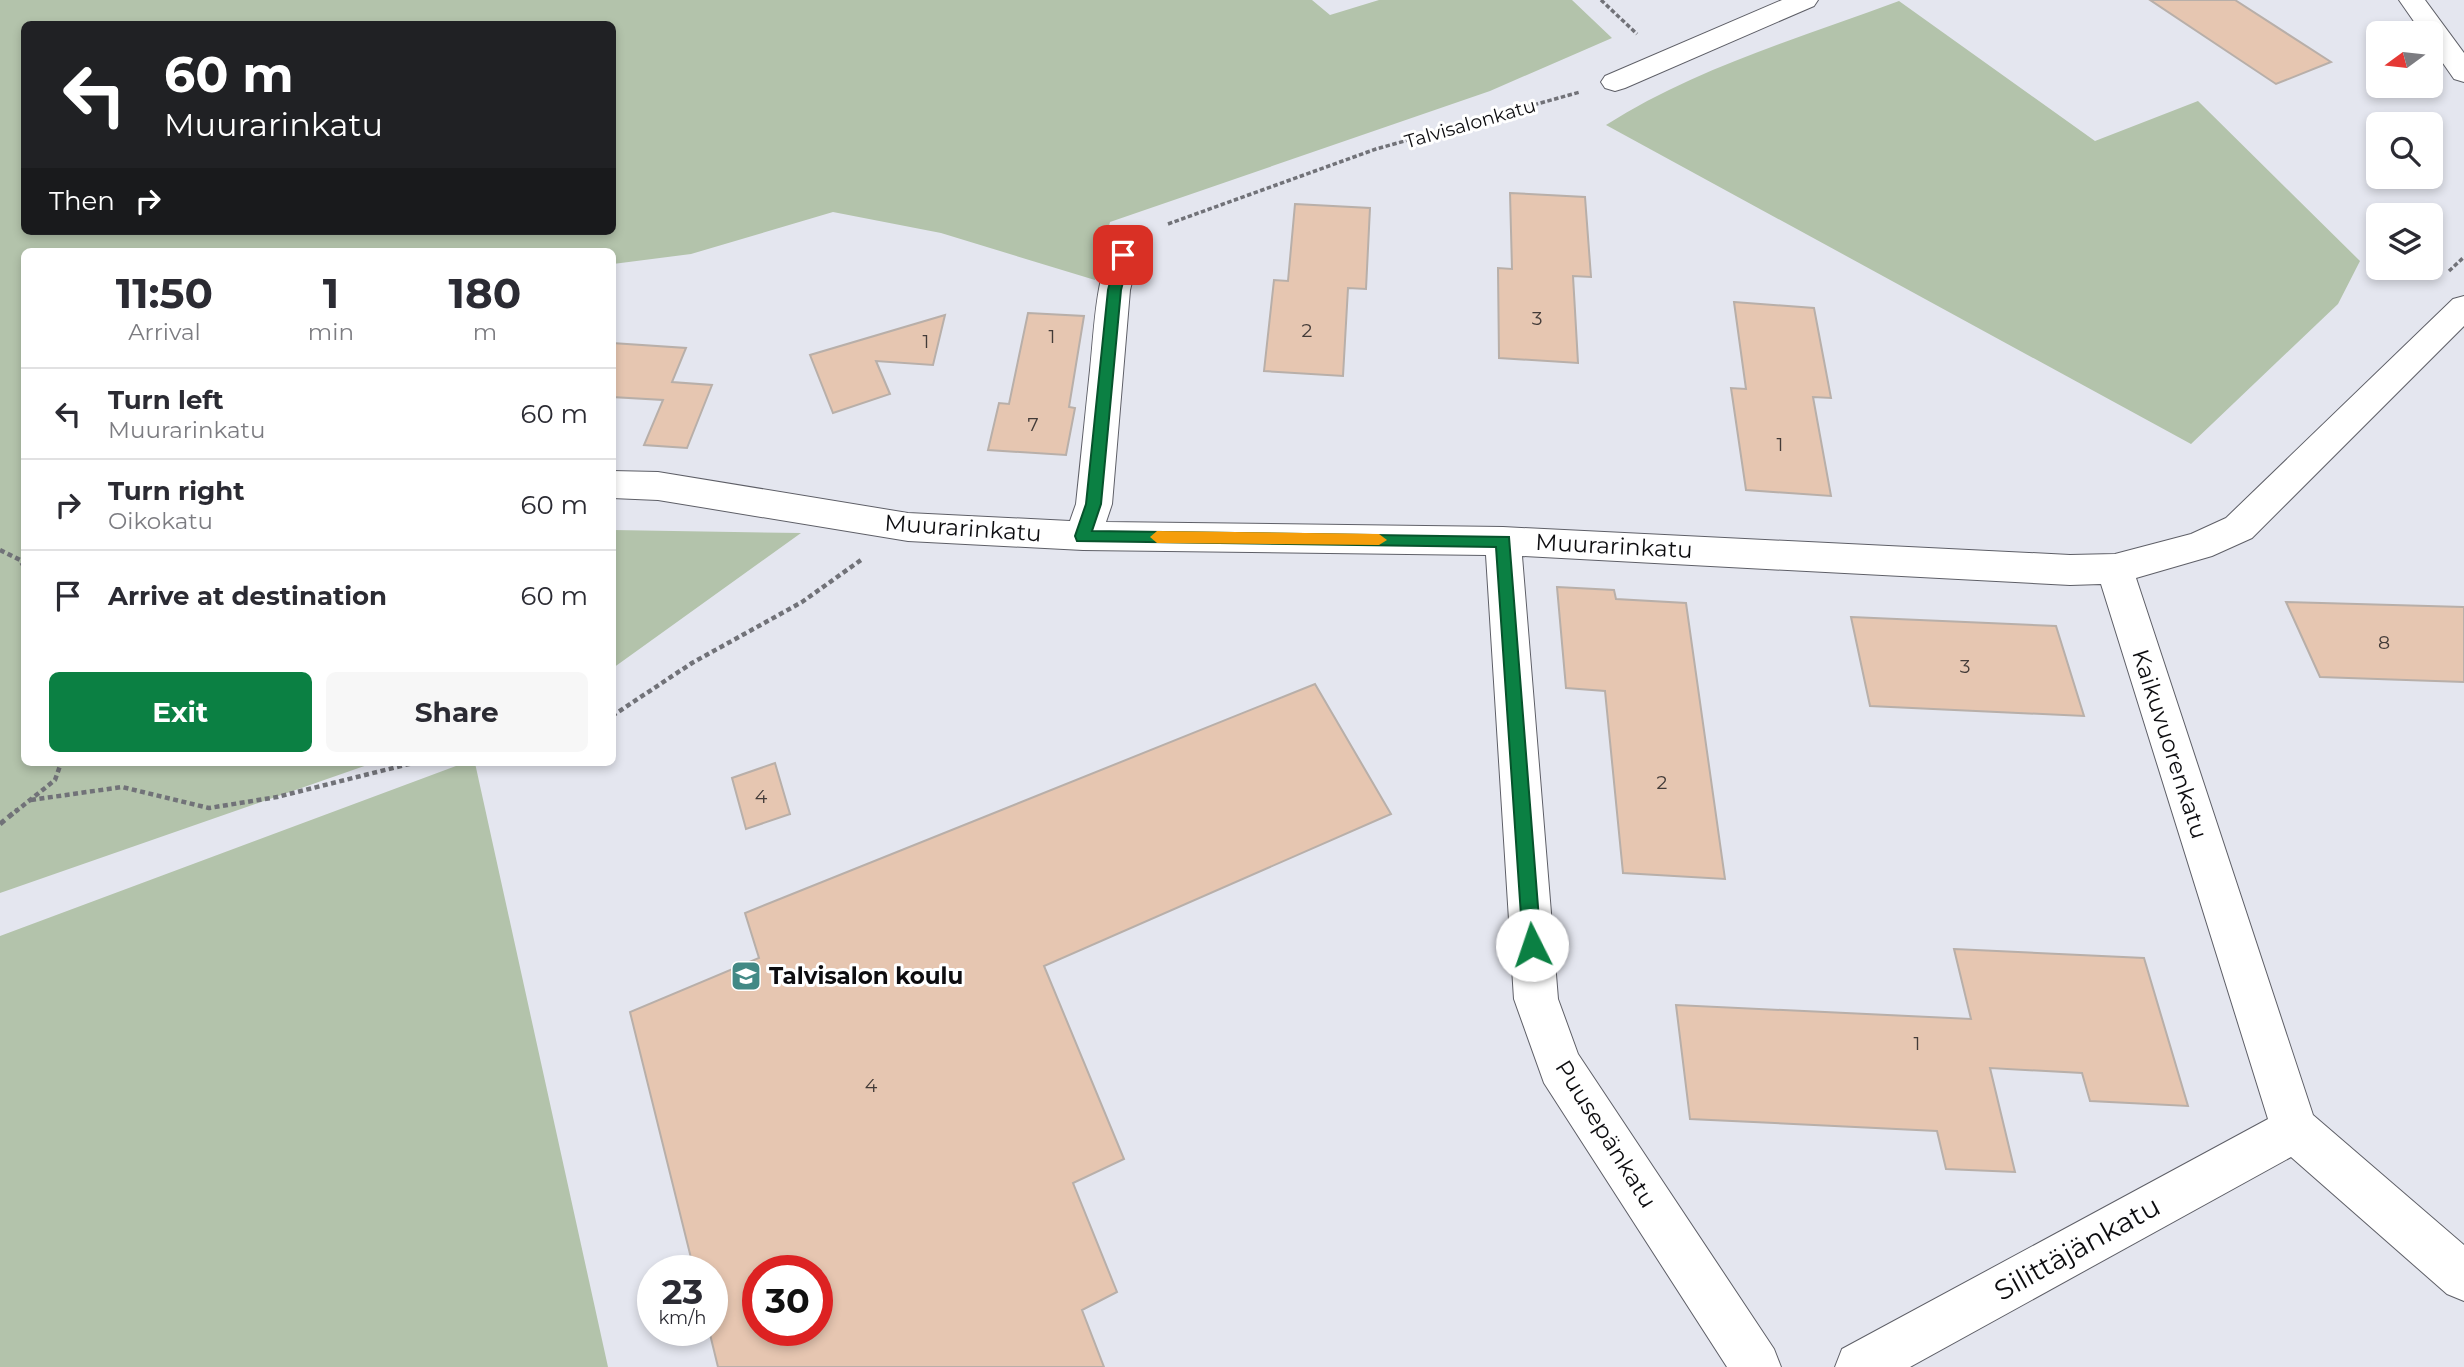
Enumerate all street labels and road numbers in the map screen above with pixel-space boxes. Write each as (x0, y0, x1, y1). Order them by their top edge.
street label: Talvisalonkatu (1402, 94, 1538, 153)
street label: Muurarinkatu (884, 509, 1042, 547)
street label: Muurarinkatu (1535, 528, 1693, 564)
street label: Kaikuvuorenkatu (2126, 646, 2214, 842)
street label: Puusepänkatu (1549, 1055, 1663, 1213)
street label: Silittäjänkatu (1988, 1188, 2166, 1308)

